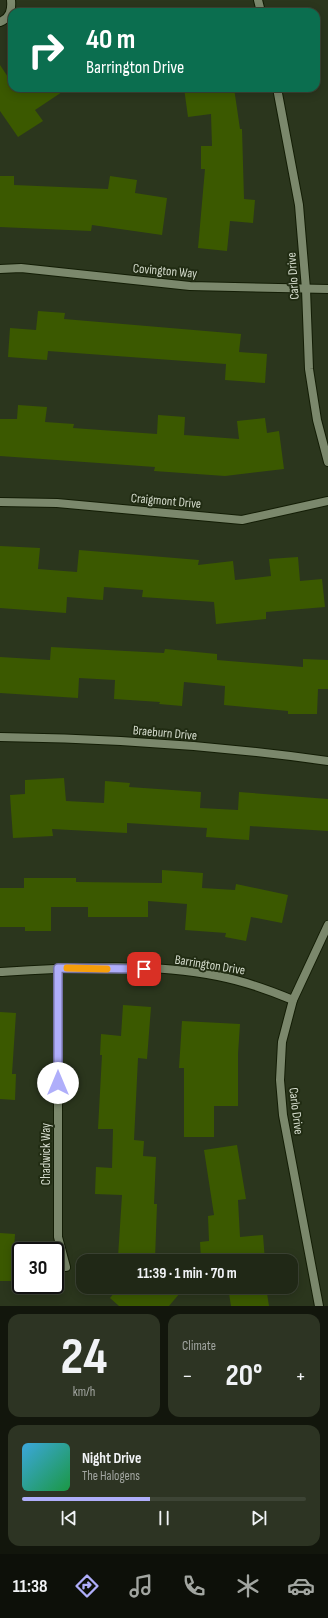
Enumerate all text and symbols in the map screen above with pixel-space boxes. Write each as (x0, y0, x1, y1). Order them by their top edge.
text: 40 m (86, 23, 135, 56)
icon: right (20, 24, 72, 76)
text: Barrington Drive (86, 57, 184, 78)
street label: Carlo Drive (283, 252, 303, 300)
street label: Covington Way (132, 260, 198, 282)
street label: Craigmont Drive (130, 490, 202, 512)
street label: Braeburn Drive (132, 722, 198, 744)
pin (127, 952, 161, 986)
street label: Barrington Drive (174, 952, 246, 978)
icon: arrive (133, 958, 155, 980)
position arrow (37, 1062, 79, 1104)
street label: Carlo Drive (285, 1086, 307, 1136)
street label: Chadwick Way (38, 1123, 54, 1185)
speed limit sign: 30 (12, 1242, 64, 1294)
text: 11:39 · 1 min · 70 m (137, 1264, 237, 1283)
text: 24 (61, 1326, 107, 1389)
text: Climate (182, 1338, 216, 1354)
text: 20° (226, 1358, 262, 1394)
text: − (182, 1363, 193, 1390)
text: + (295, 1363, 306, 1390)
text: km/h (73, 1384, 95, 1400)
text: Night Drive (82, 1449, 141, 1468)
text: The Halogens (82, 1468, 140, 1484)
icon: previous (58, 1507, 80, 1529)
icon: pause (153, 1507, 175, 1529)
icon: next (248, 1507, 270, 1529)
icon: directions (73, 1572, 101, 1600)
icon: music (127, 1572, 155, 1600)
icon: phone (180, 1572, 208, 1600)
icon: climate (234, 1572, 262, 1600)
icon: car (287, 1572, 315, 1600)
text: 11:38 (13, 1576, 47, 1597)

